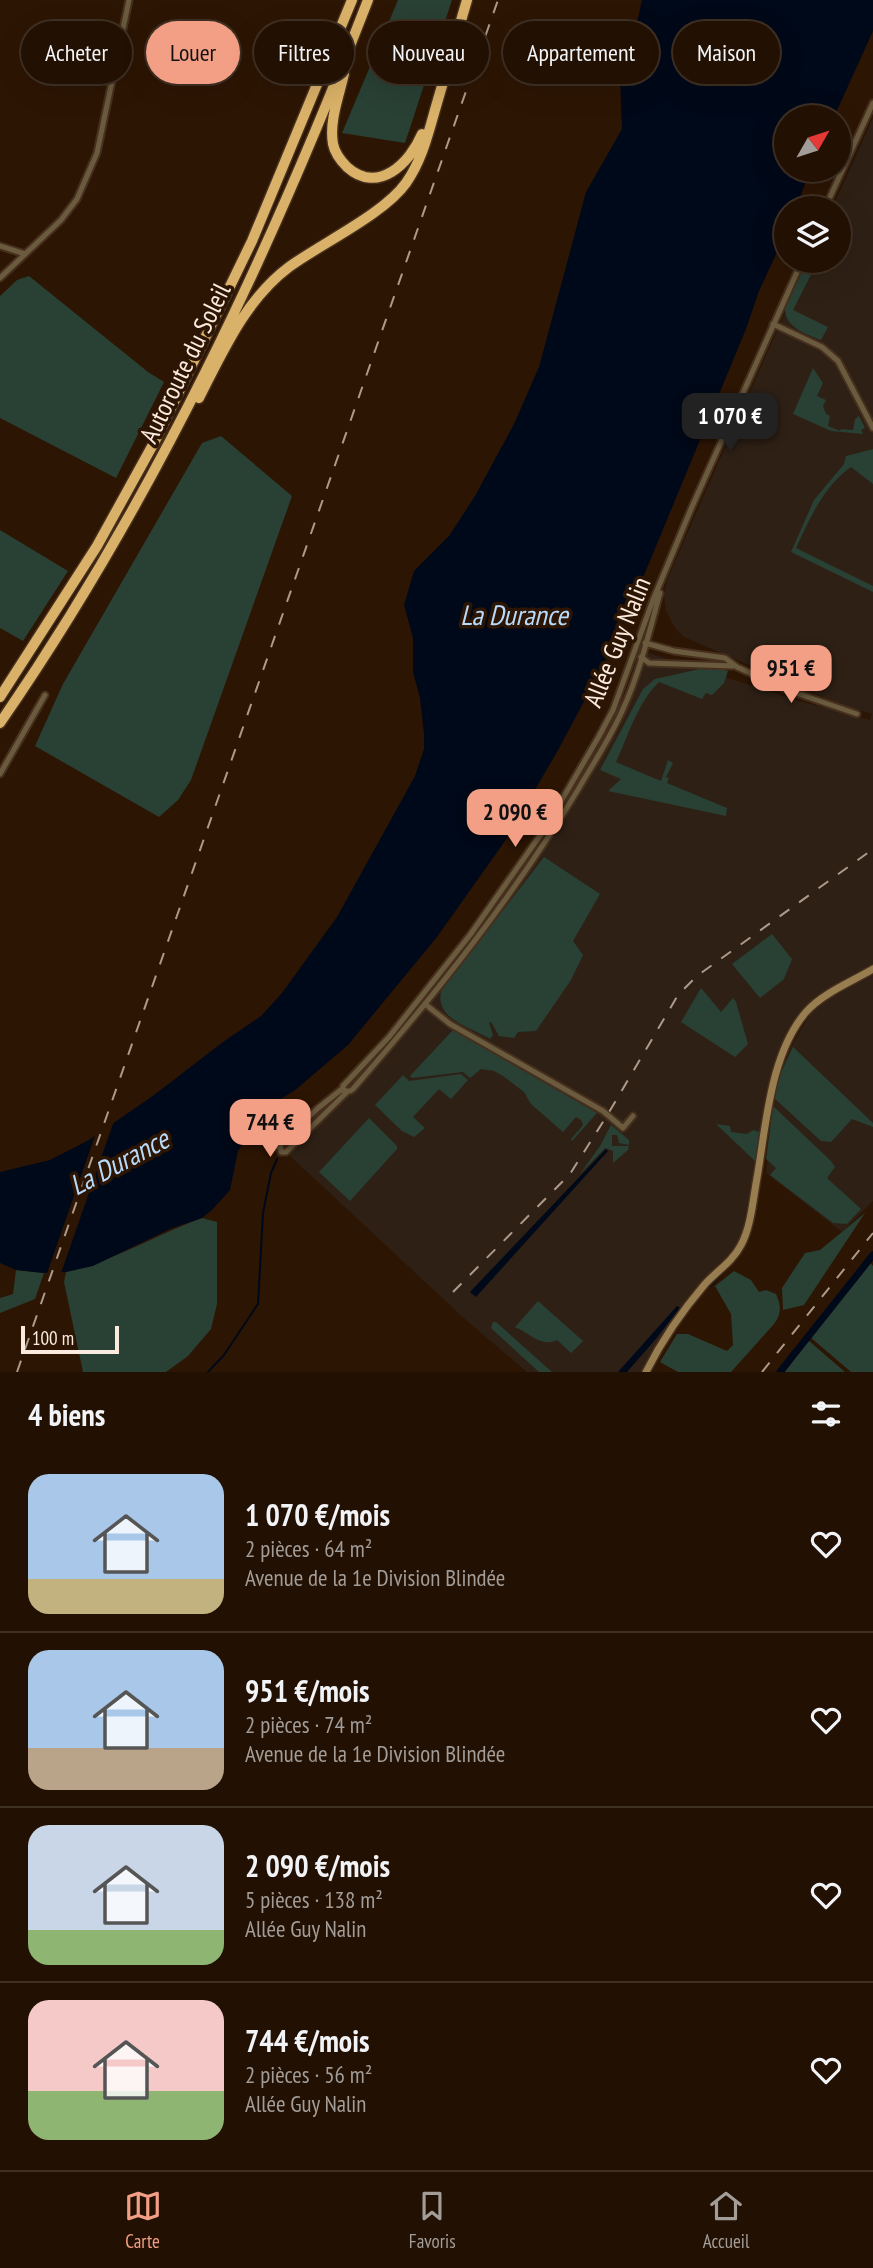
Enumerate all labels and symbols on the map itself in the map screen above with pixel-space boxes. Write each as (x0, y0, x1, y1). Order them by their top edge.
north arrow (774, 105, 850, 182)
street label: Autoroute du Soleil (132, 278, 237, 448)
pin: 1 070 € (665, 393, 795, 453)
street label: Allée Guy Nalin (576, 572, 658, 712)
water label: La Durance (460, 596, 570, 633)
pin: 951 € (742, 646, 840, 705)
pin: 2 090 € (450, 790, 580, 849)
pin: 744 € (221, 1100, 319, 1159)
water label: La Durance (63, 1119, 177, 1203)
scale bar (21, 1323, 119, 1355)

